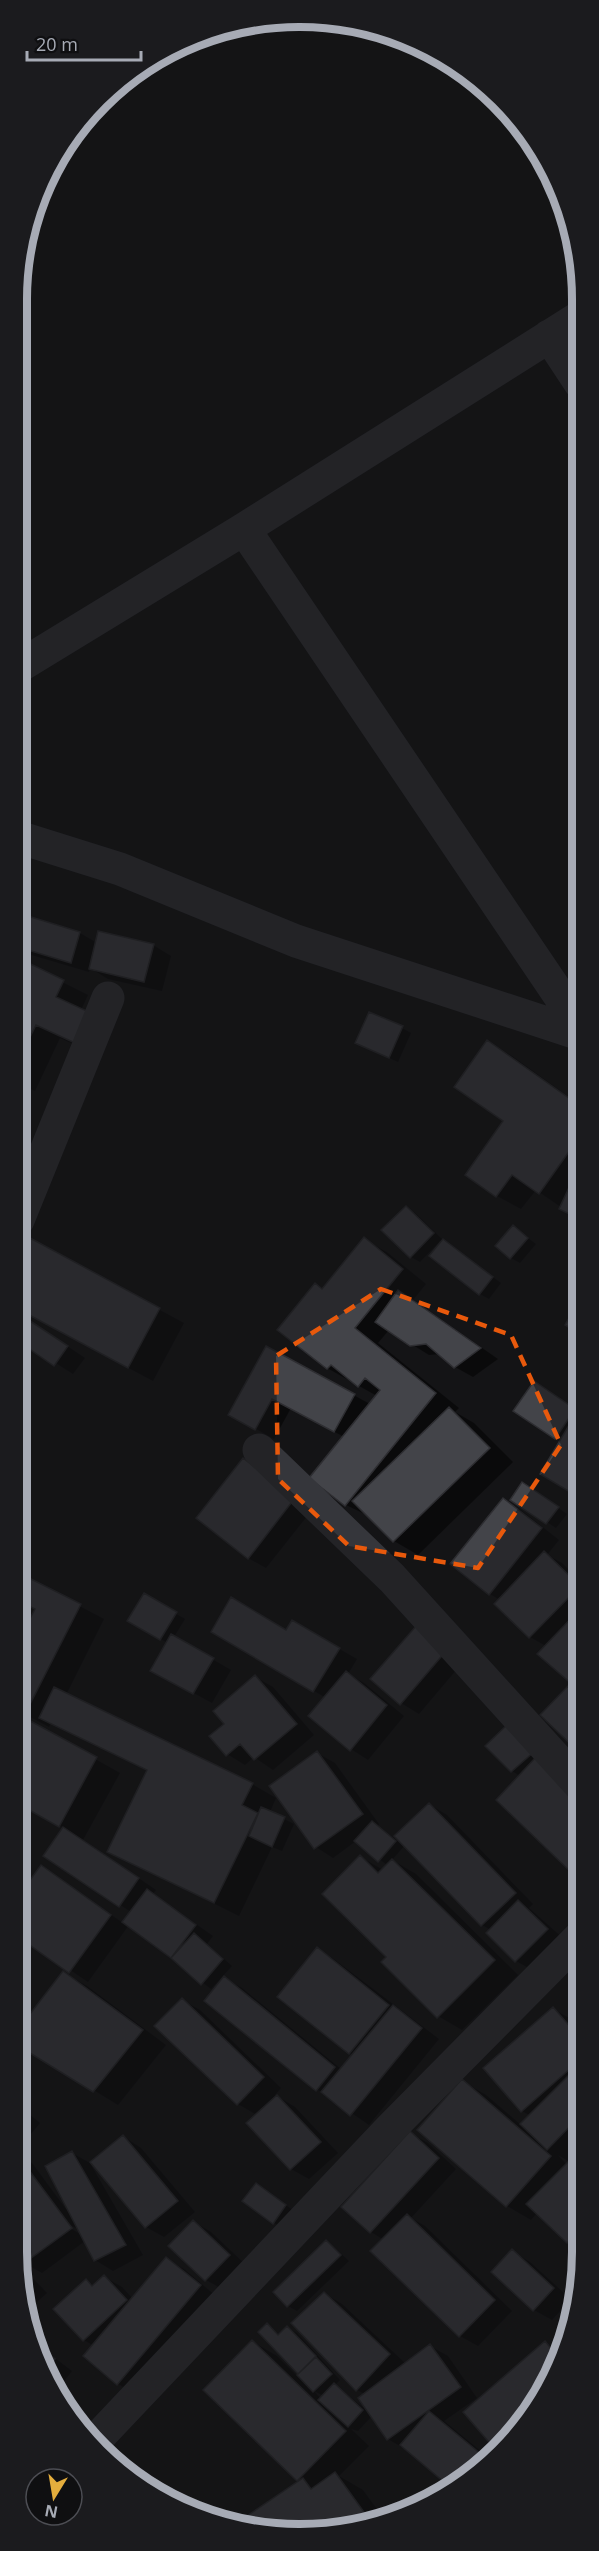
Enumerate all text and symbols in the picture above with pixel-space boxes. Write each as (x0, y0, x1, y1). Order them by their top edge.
scale bar (27, 24, 141, 62)
text: 20 m (36, 32, 78, 56)
north arrow (24, 2467, 84, 2527)
text: N (43, 2500, 60, 2524)

